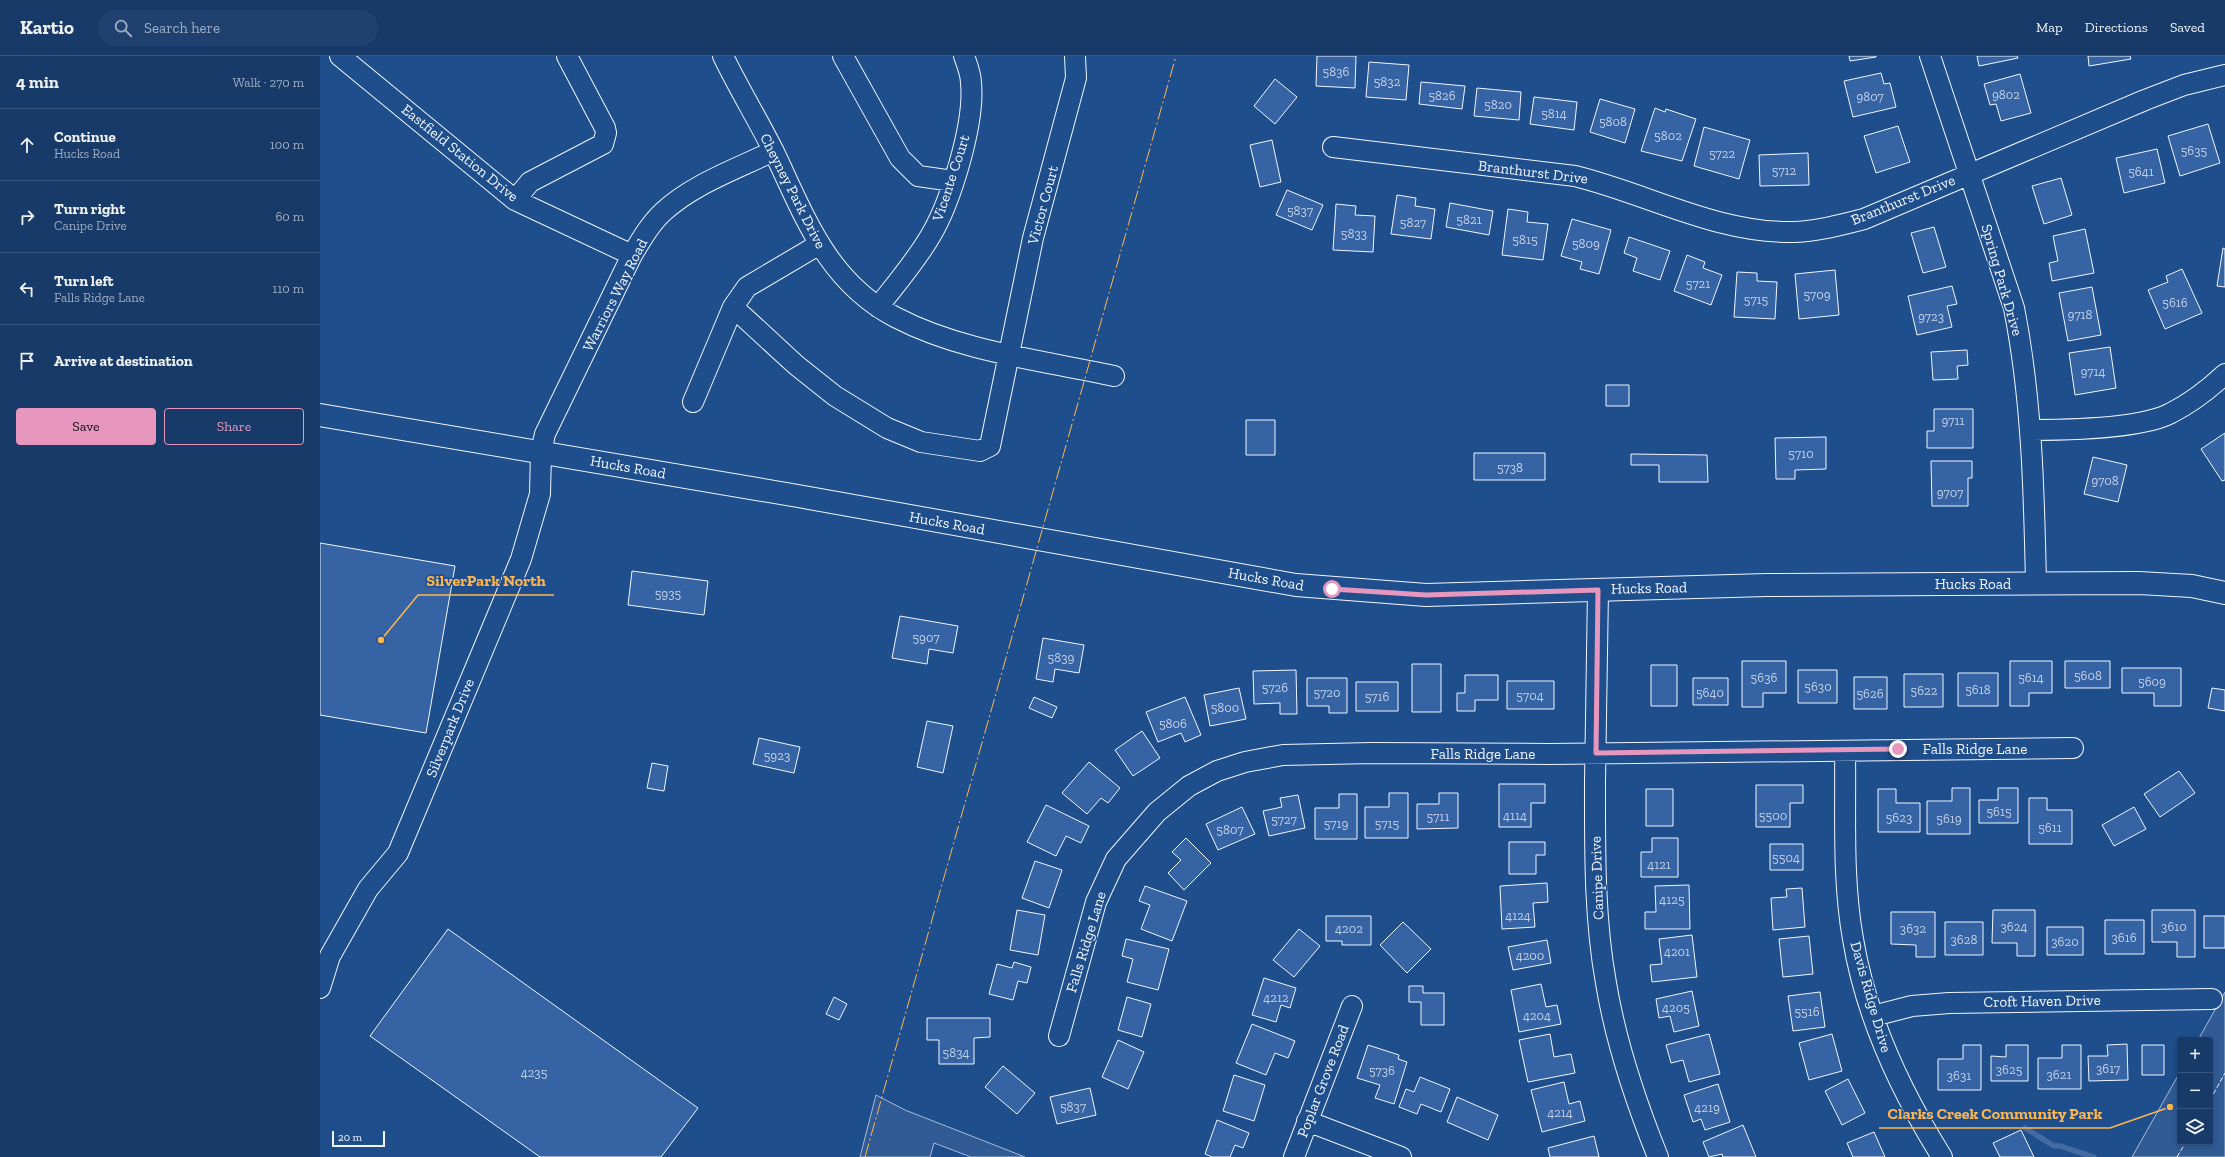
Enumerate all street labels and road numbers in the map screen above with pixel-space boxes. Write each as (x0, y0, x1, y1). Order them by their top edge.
street label: Eastfield Station Drive (398, 100, 522, 206)
street label: Cheyney Park Drive (756, 130, 830, 252)
street label: Vicente Court (928, 132, 974, 224)
street label: Branthurst Drive (1477, 156, 1589, 188)
street label: Victor Court (1024, 163, 1062, 247)
street label: Branthurst Drive (1848, 171, 1958, 229)
street label: Spring Park Drive (1977, 222, 2027, 338)
street label: Warriors Way Road (579, 235, 652, 354)
street label: Hucks Road (589, 452, 668, 483)
street label: Hucks Road (908, 508, 987, 539)
street label: Hucks Road (1227, 564, 1306, 595)
street label: Hucks Road (1935, 575, 2012, 593)
street label: Hucks Road (1611, 578, 1688, 598)
street label: Silverpark Drive (422, 676, 478, 780)
street label: Falls Ridge Lane (1923, 740, 2027, 758)
street label: Falls Ridge Lane (1431, 745, 1535, 763)
street label: Canipe Drive (1587, 836, 1607, 920)
street label: Falls Ridge Lane (1062, 889, 1110, 995)
street label: Davis Ridge Drive (1847, 939, 1895, 1055)
street label: Croft Haven Drive (1983, 991, 2101, 1011)
street label: Poplar Grove Road (1293, 1021, 1353, 1140)

